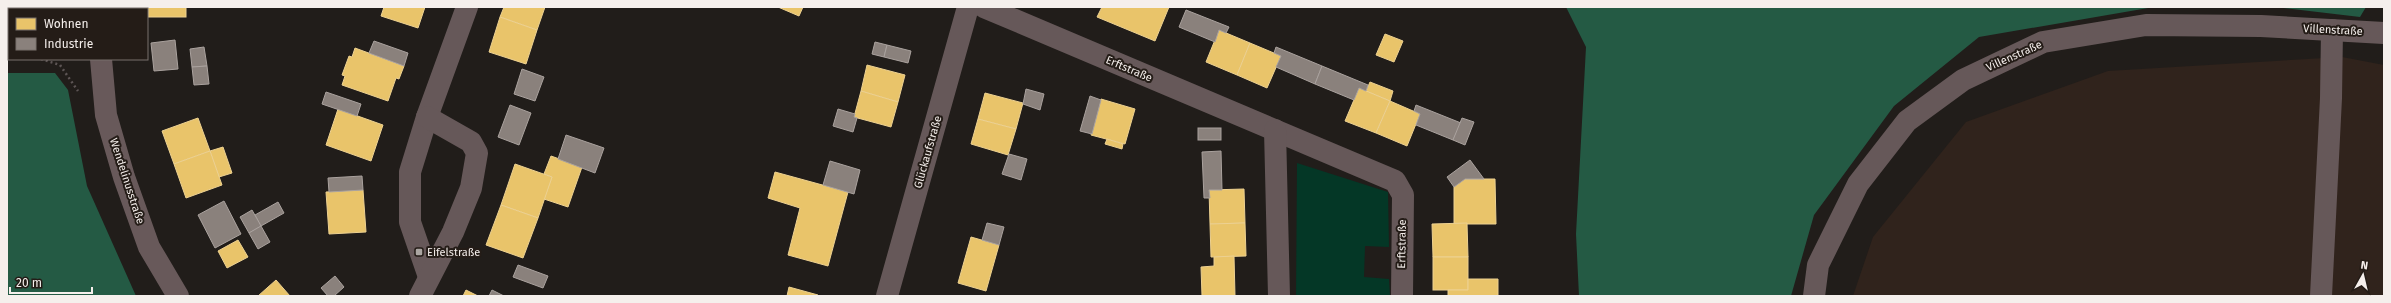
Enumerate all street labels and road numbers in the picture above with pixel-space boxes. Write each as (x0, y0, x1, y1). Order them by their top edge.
street label: Villenstraße (2303, 22, 2363, 38)
street label: Villenstraße (1984, 38, 2044, 74)
street label: Erftstraße (1104, 53, 1154, 85)
street label: Glückaufstraße (911, 114, 945, 190)
street label: Wendelinusstraße (107, 136, 147, 226)
street label: Erftstraße (1395, 219, 1409, 269)

